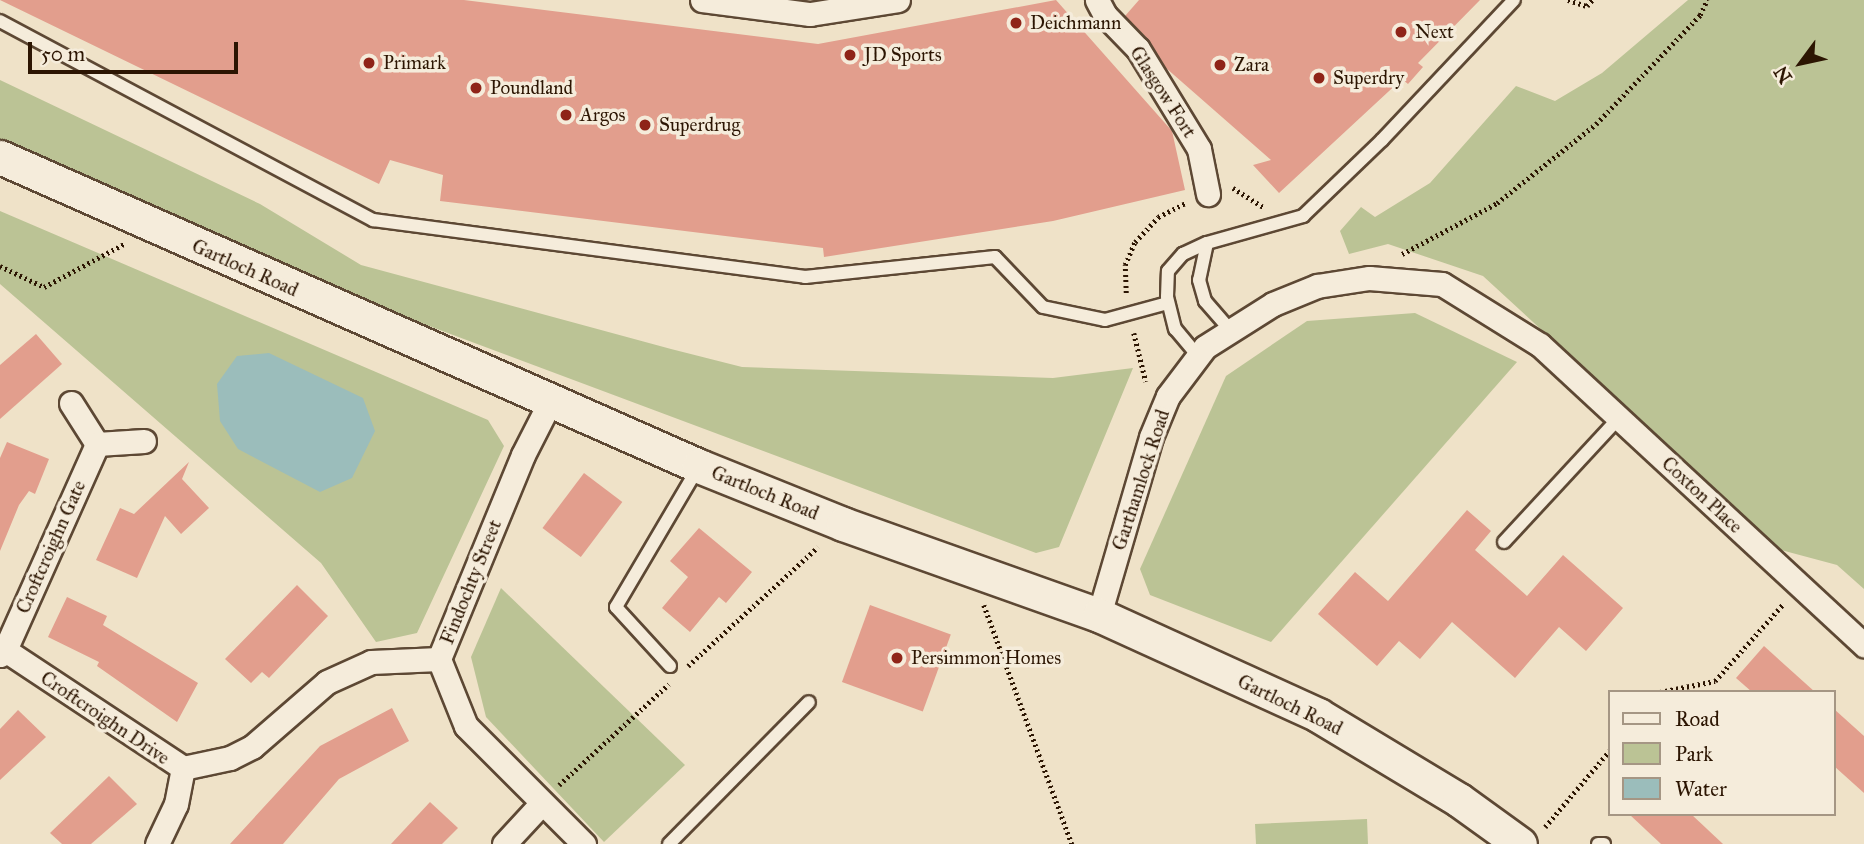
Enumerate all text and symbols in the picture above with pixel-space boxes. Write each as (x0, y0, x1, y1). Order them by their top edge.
place label: Deichmann (1030, 12, 1121, 34)
marker: Deichmann (1008, 15, 1024, 31)
place label: Next (1415, 21, 1454, 43)
marker: Next (1393, 24, 1409, 40)
scale bar (32, 28, 242, 72)
north arrow (1766, 28, 1836, 98)
text: 50 m (41, 41, 85, 67)
street label: Glasgow Fort (1125, 42, 1201, 142)
place label: JD Sports (864, 44, 942, 66)
marker: JD Sports (842, 47, 858, 63)
place label: Primark (383, 52, 446, 74)
place label: Zara (1234, 54, 1269, 76)
marker: Primark (361, 55, 377, 71)
marker: Zara (1212, 57, 1228, 73)
text: N (1769, 62, 1797, 88)
place label: Superdry (1333, 67, 1404, 89)
marker: Superdry (1311, 70, 1327, 86)
place label: Poundland (490, 77, 573, 99)
marker: Poundland (468, 80, 484, 96)
place label: Argos (580, 104, 625, 126)
marker: Argos (558, 107, 574, 123)
place label: Superdrug (659, 114, 740, 136)
marker: Superdrug (637, 117, 653, 133)
street label: Gartloch Road (188, 234, 302, 302)
street label: Garthamlock Road (1108, 407, 1174, 553)
street label: Coxton Place (1657, 452, 1747, 538)
street label: Gartloch Road (708, 461, 822, 525)
street label: Croftcroighn Gate (11, 477, 91, 617)
street label: Findochty Street (436, 516, 506, 648)
place label: Persimmon Homes (911, 647, 1061, 669)
marker: Persimmon Homes (889, 650, 905, 666)
street label: Croftcroighn Drive (36, 666, 174, 770)
street label: Gartloch Road (1234, 670, 1346, 740)
legend (1608, 690, 1836, 816)
text: Road (1675, 706, 1720, 732)
text: Park (1675, 741, 1713, 767)
text: Water (1675, 776, 1727, 802)

